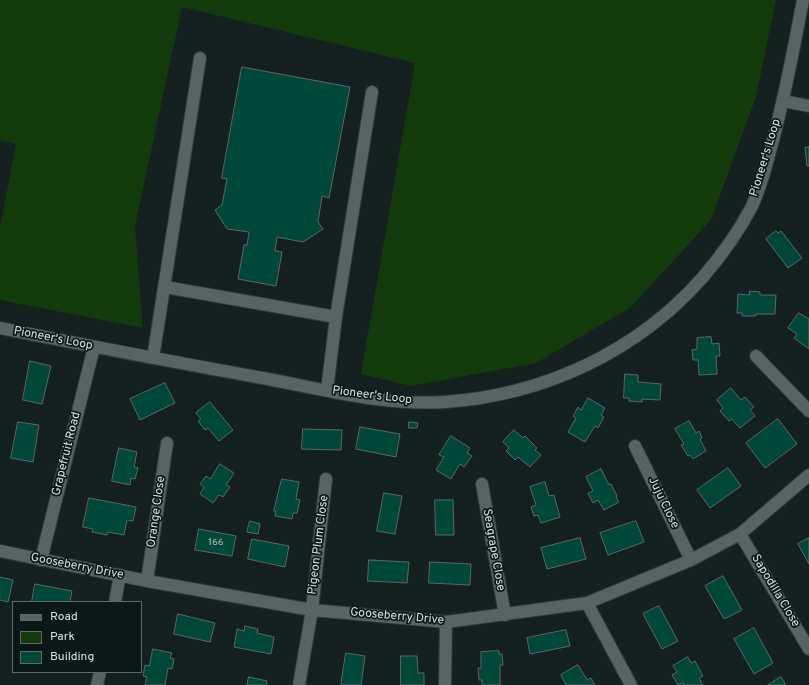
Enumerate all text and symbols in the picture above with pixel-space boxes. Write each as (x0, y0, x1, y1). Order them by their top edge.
street label: Pioneer's Loop (747, 118, 785, 198)
street label: Pioneer's Loop (12, 324, 94, 354)
street label: Pioneer's Loop (331, 384, 413, 408)
street label: Grapefruit Road (50, 411, 84, 497)
street label: Orange Close (145, 475, 169, 549)
street label: Juju Close (644, 475, 682, 531)
street label: Pigeon Plum Close (306, 494, 332, 596)
street label: Seagrape Close (479, 508, 507, 592)
house number: 166 (208, 537, 224, 549)
street label: Gooseberry Drive (29, 551, 125, 583)
street label: Sapodilla Close (748, 552, 802, 630)
legend (12, 601, 142, 673)
street label: Gooseberry Drive (349, 606, 445, 628)
text: Road (50, 609, 78, 625)
text: Park (50, 629, 75, 645)
text: Building (50, 649, 94, 665)

